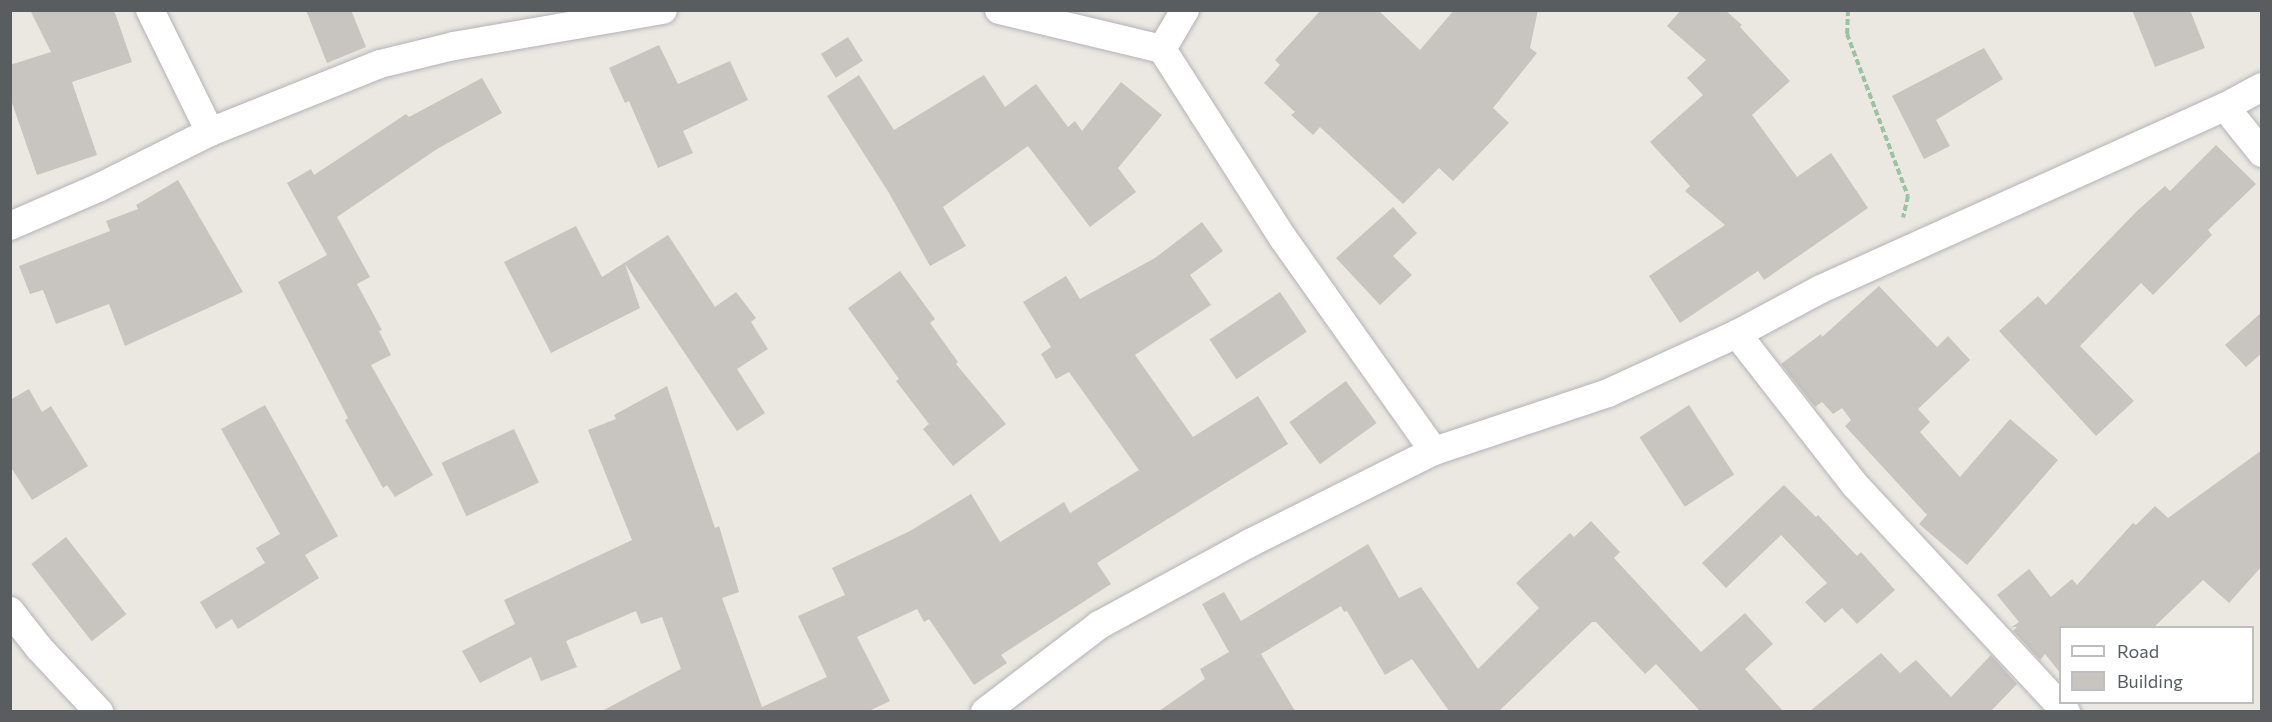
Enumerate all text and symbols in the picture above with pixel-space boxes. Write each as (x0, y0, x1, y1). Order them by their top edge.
legend (2059, 626, 2254, 704)
text: Road (2117, 640, 2159, 662)
text: Building (2117, 670, 2183, 692)

